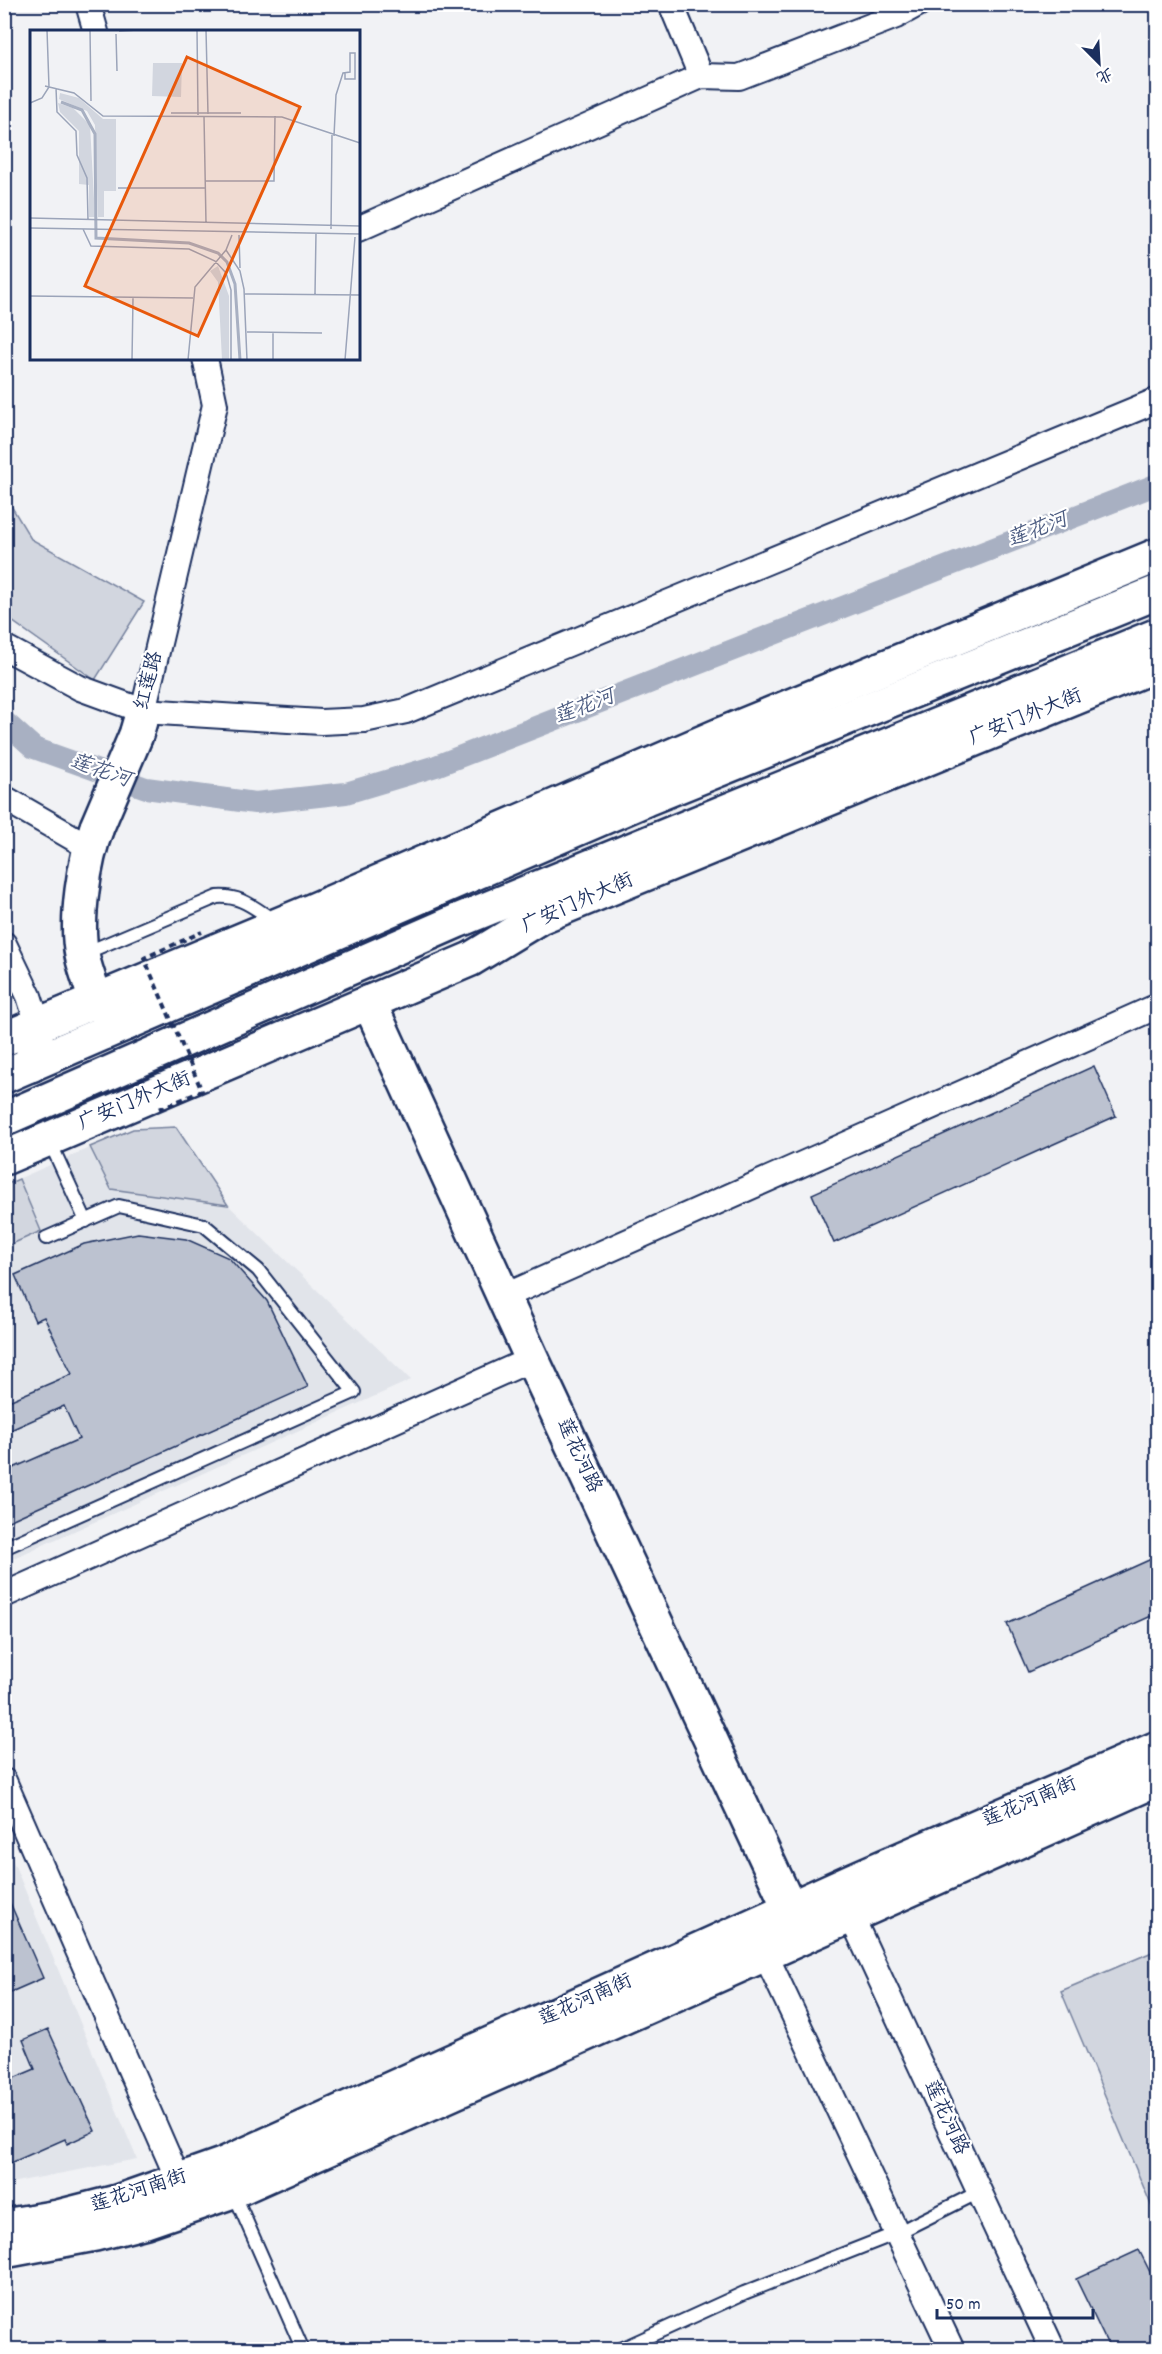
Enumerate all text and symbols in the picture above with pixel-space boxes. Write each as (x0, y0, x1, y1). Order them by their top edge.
inset map (30, 30, 360, 360)
north arrow (1069, 33, 1129, 93)
text: 北 (1092, 61, 1116, 88)
water label: 莲花河 (1003, 505, 1076, 556)
street label: 红莲路 (129, 648, 171, 713)
water label: 莲花河 (550, 682, 623, 733)
street label: 广安门外大街 (965, 683, 1087, 753)
water label: 莲花河 (65, 748, 138, 797)
street label: 广安门外大街 (517, 867, 639, 941)
street label: 广安门外大街 (74, 1066, 196, 1138)
street label: 莲花河路 (548, 1414, 608, 1499)
street label: 莲花河南街 (979, 1771, 1081, 1835)
street label: 莲花河南街 (535, 1968, 637, 2034)
street label: 莲花河路 (915, 2076, 975, 2161)
street label: 莲花河南街 (87, 2163, 191, 2221)
scale bar (937, 2282, 1093, 2320)
text: 50 m (946, 2293, 981, 2318)

